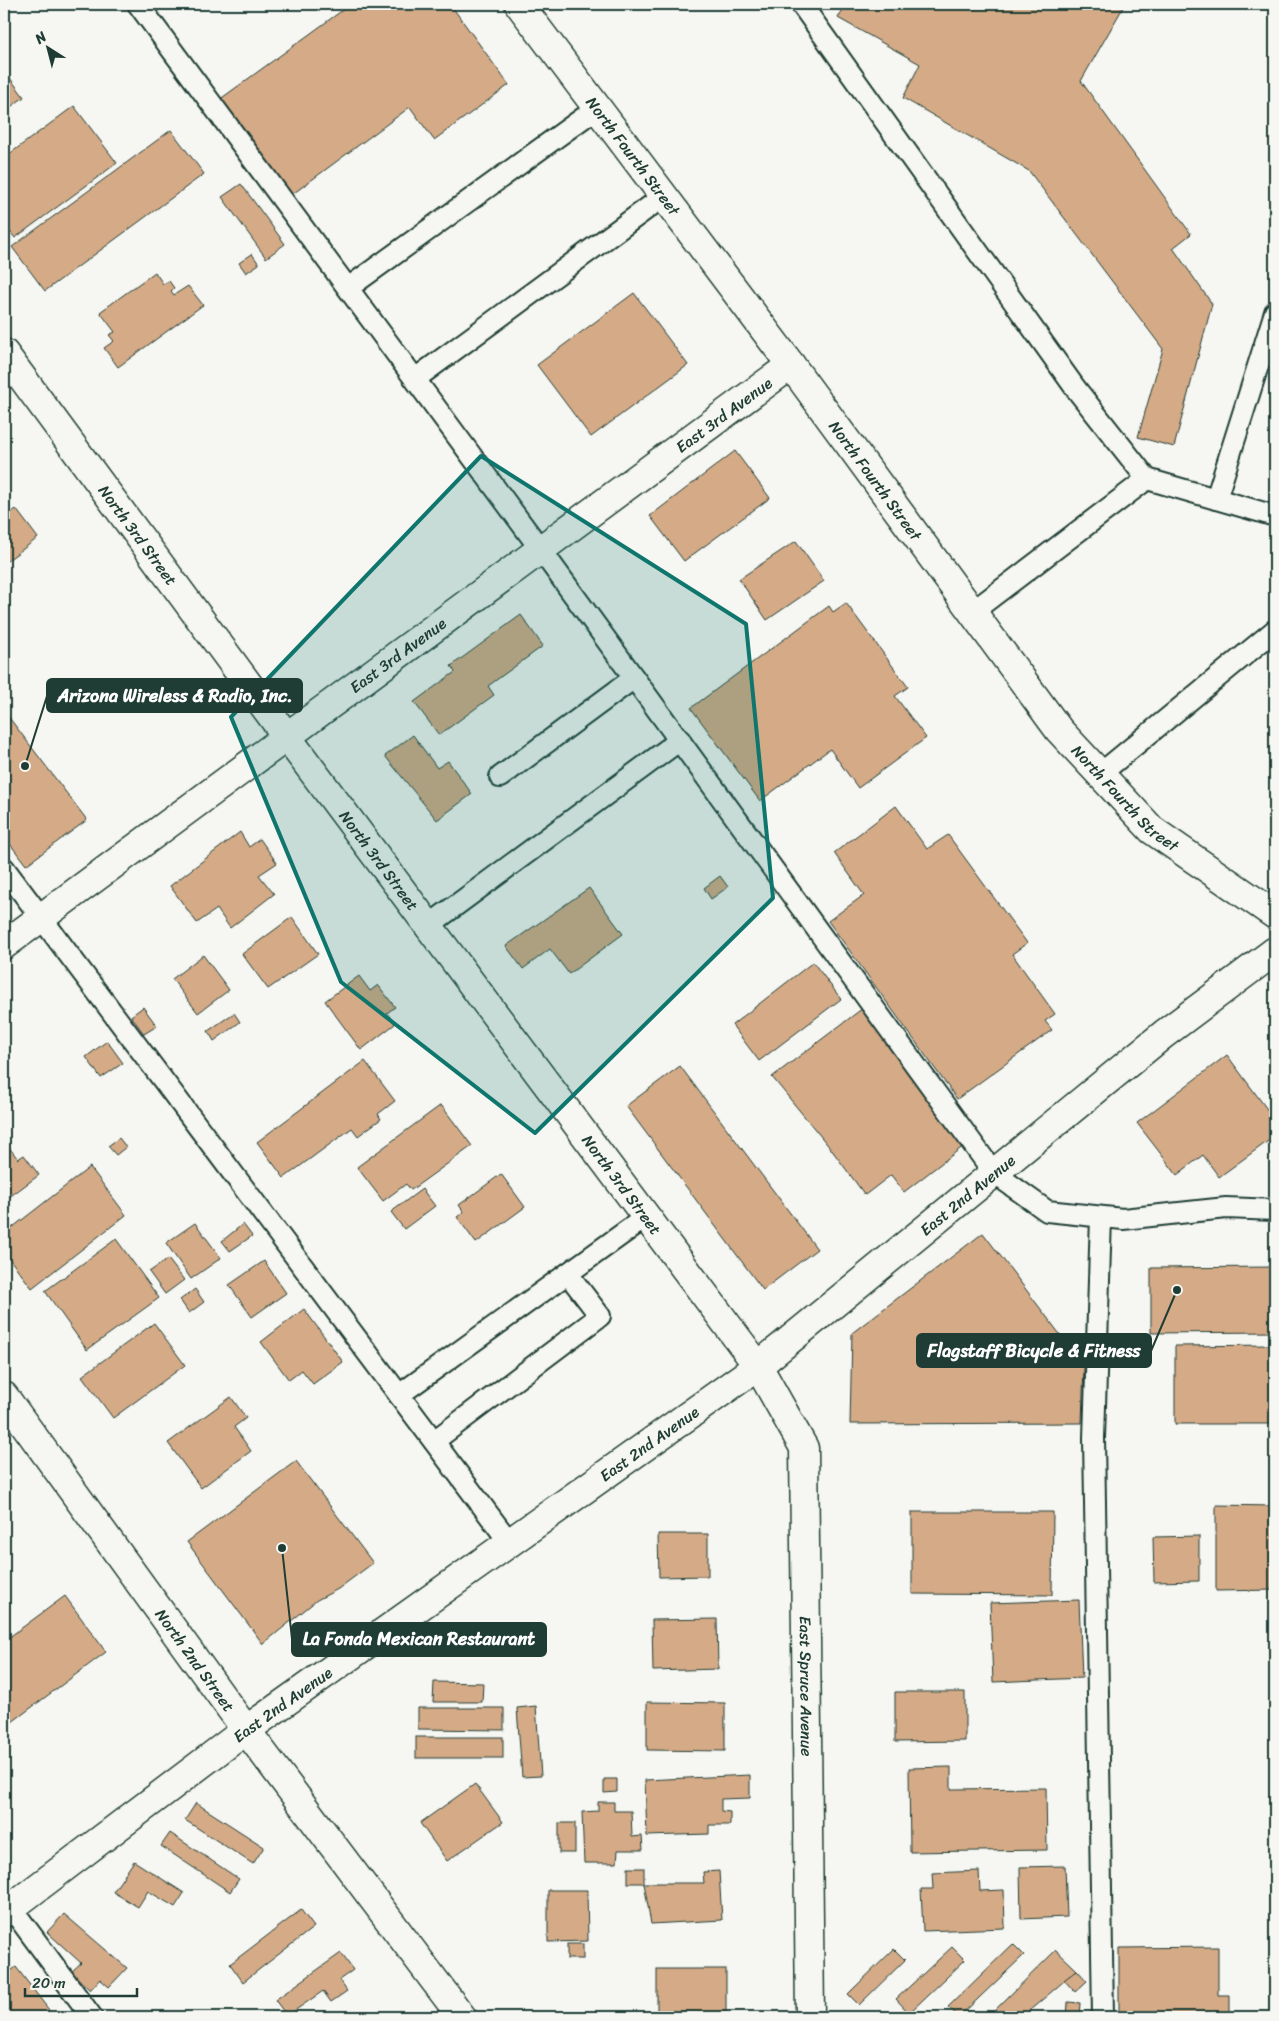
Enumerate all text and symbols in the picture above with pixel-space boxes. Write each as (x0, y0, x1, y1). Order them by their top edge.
north arrow (22, 22, 72, 72)
text: N (29, 25, 52, 51)
street label: North Fourth Street (578, 90, 688, 223)
street label: East 3rd Avenue (669, 369, 779, 461)
street label: North Fourth Street (821, 414, 930, 547)
street label: North 3rd Street (90, 478, 185, 592)
street label: East 3rd Avenue (343, 609, 453, 701)
callout: Arizona Wireless & Radio, Inc. (47, 679, 302, 712)
text: Arizona Wireless & Radio, Inc. (56, 680, 293, 712)
street label: North Fourth Street (1064, 738, 1185, 860)
street label: North 3rd Street (331, 804, 426, 917)
street label: North 3rd Street (574, 1128, 669, 1241)
street label: East 2nd Avenue (913, 1147, 1022, 1244)
callout: Flagstaff Bicycle & Fitness (917, 1334, 1151, 1367)
text: Flagstaff Bicycle & Fitness (926, 1335, 1141, 1367)
street label: East 2nd Avenue (593, 1398, 706, 1490)
street label: North 2nd Street (147, 1602, 243, 1718)
street label: East Spruce Avenue (791, 1616, 821, 1757)
callout: La Fonda Mexican Restaurant (292, 1623, 546, 1656)
text: La Fonda Mexican Restaurant (303, 1623, 535, 1655)
street label: East 2nd Avenue (226, 1659, 339, 1750)
scale bar (25, 1966, 138, 1998)
text: 20 m (32, 1970, 66, 1996)

